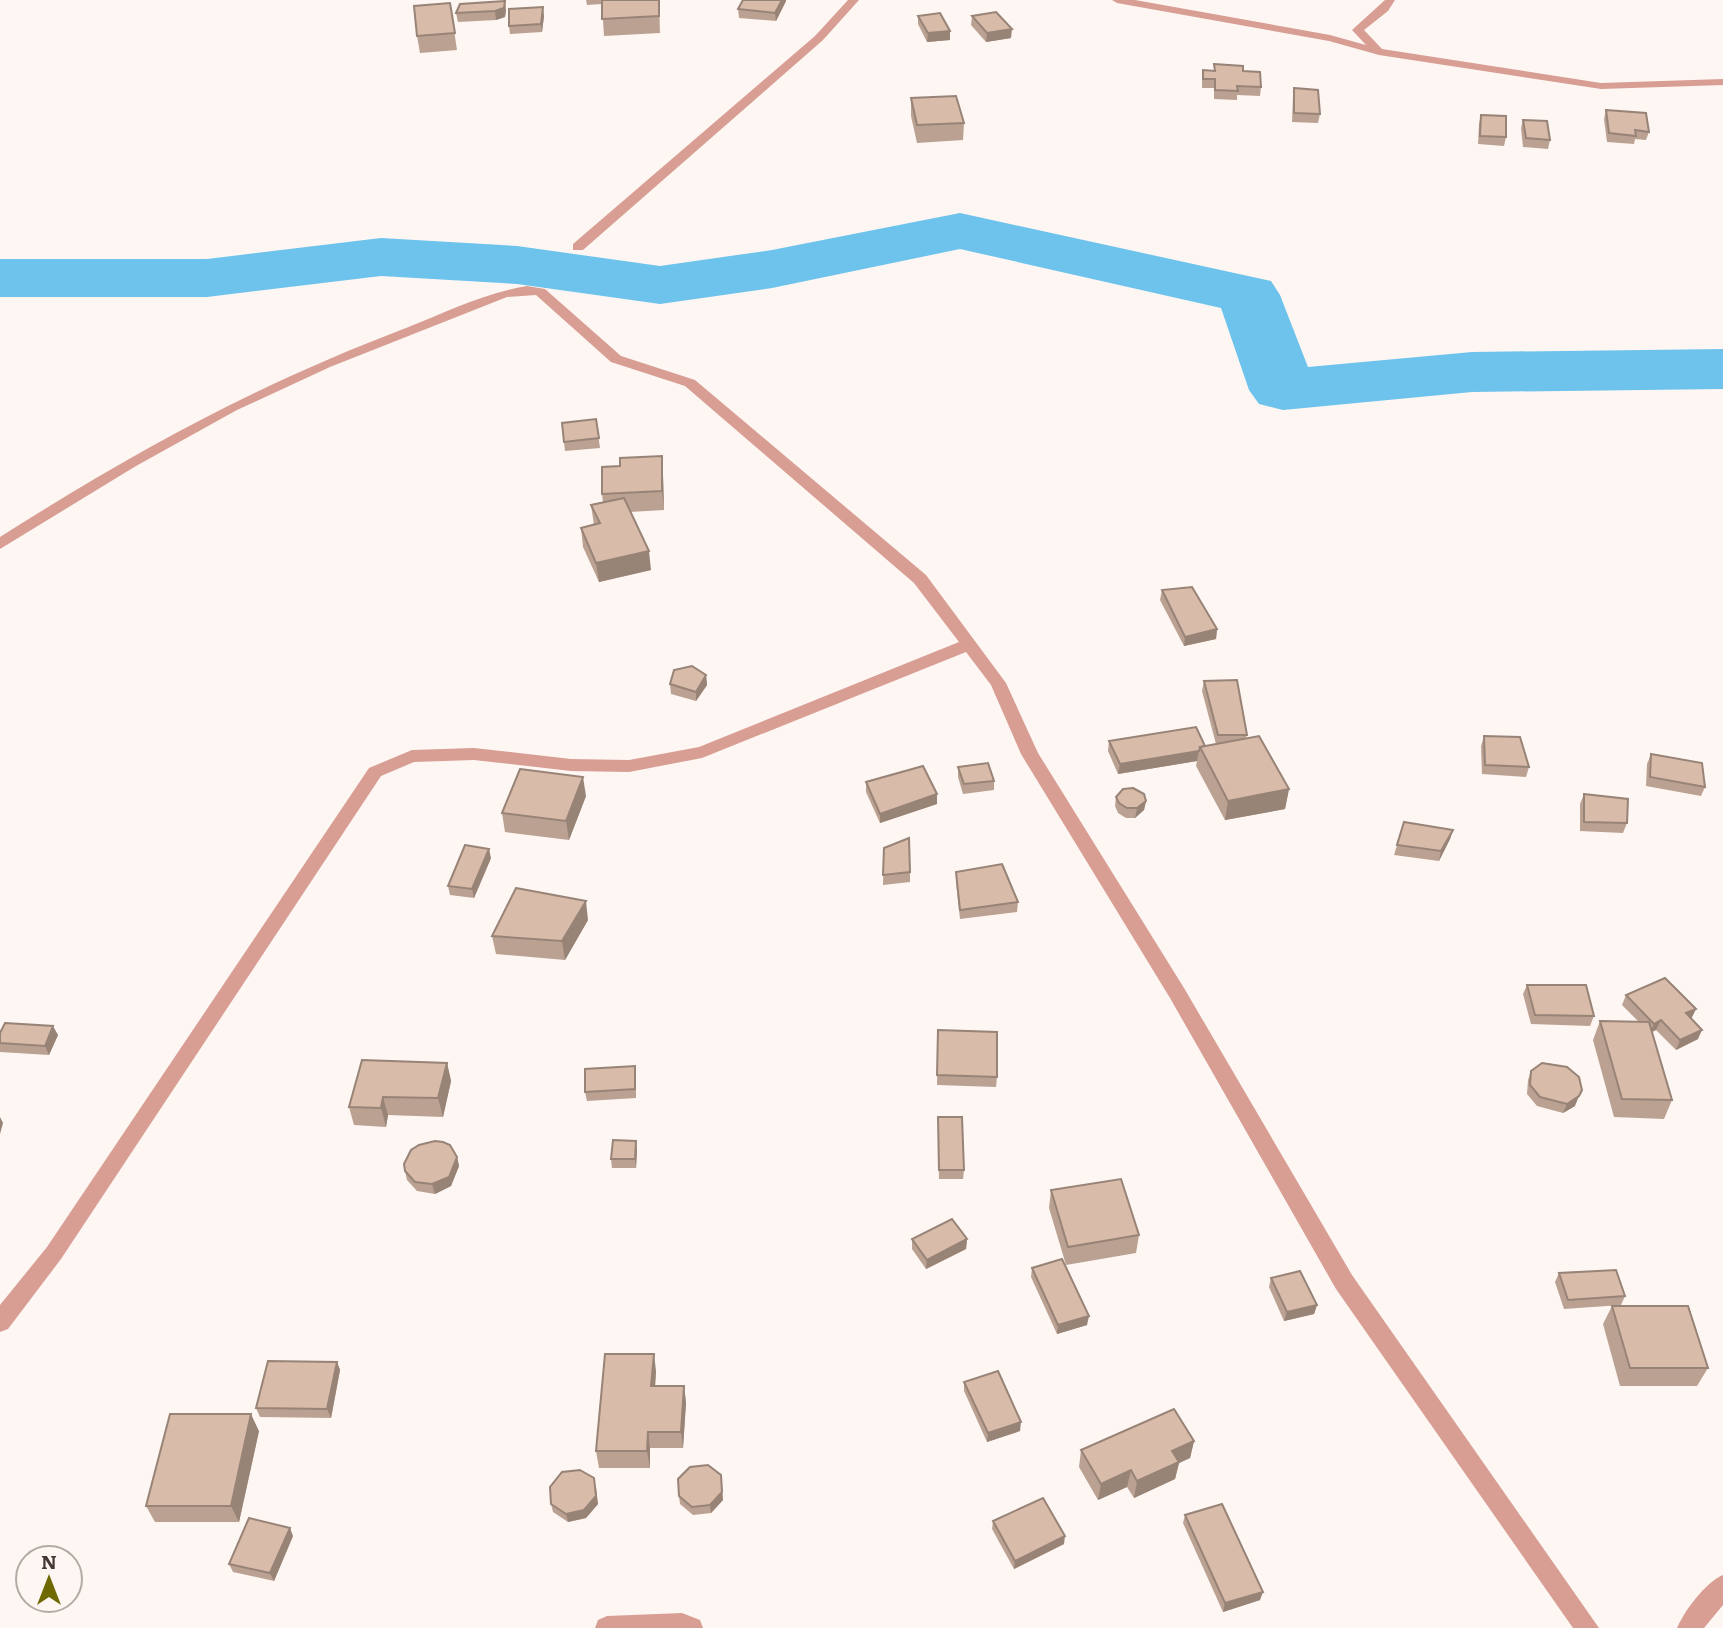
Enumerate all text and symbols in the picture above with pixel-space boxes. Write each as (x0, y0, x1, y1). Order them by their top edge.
north arrow (14, 1544, 84, 1614)
text: N (41, 1547, 57, 1575)

